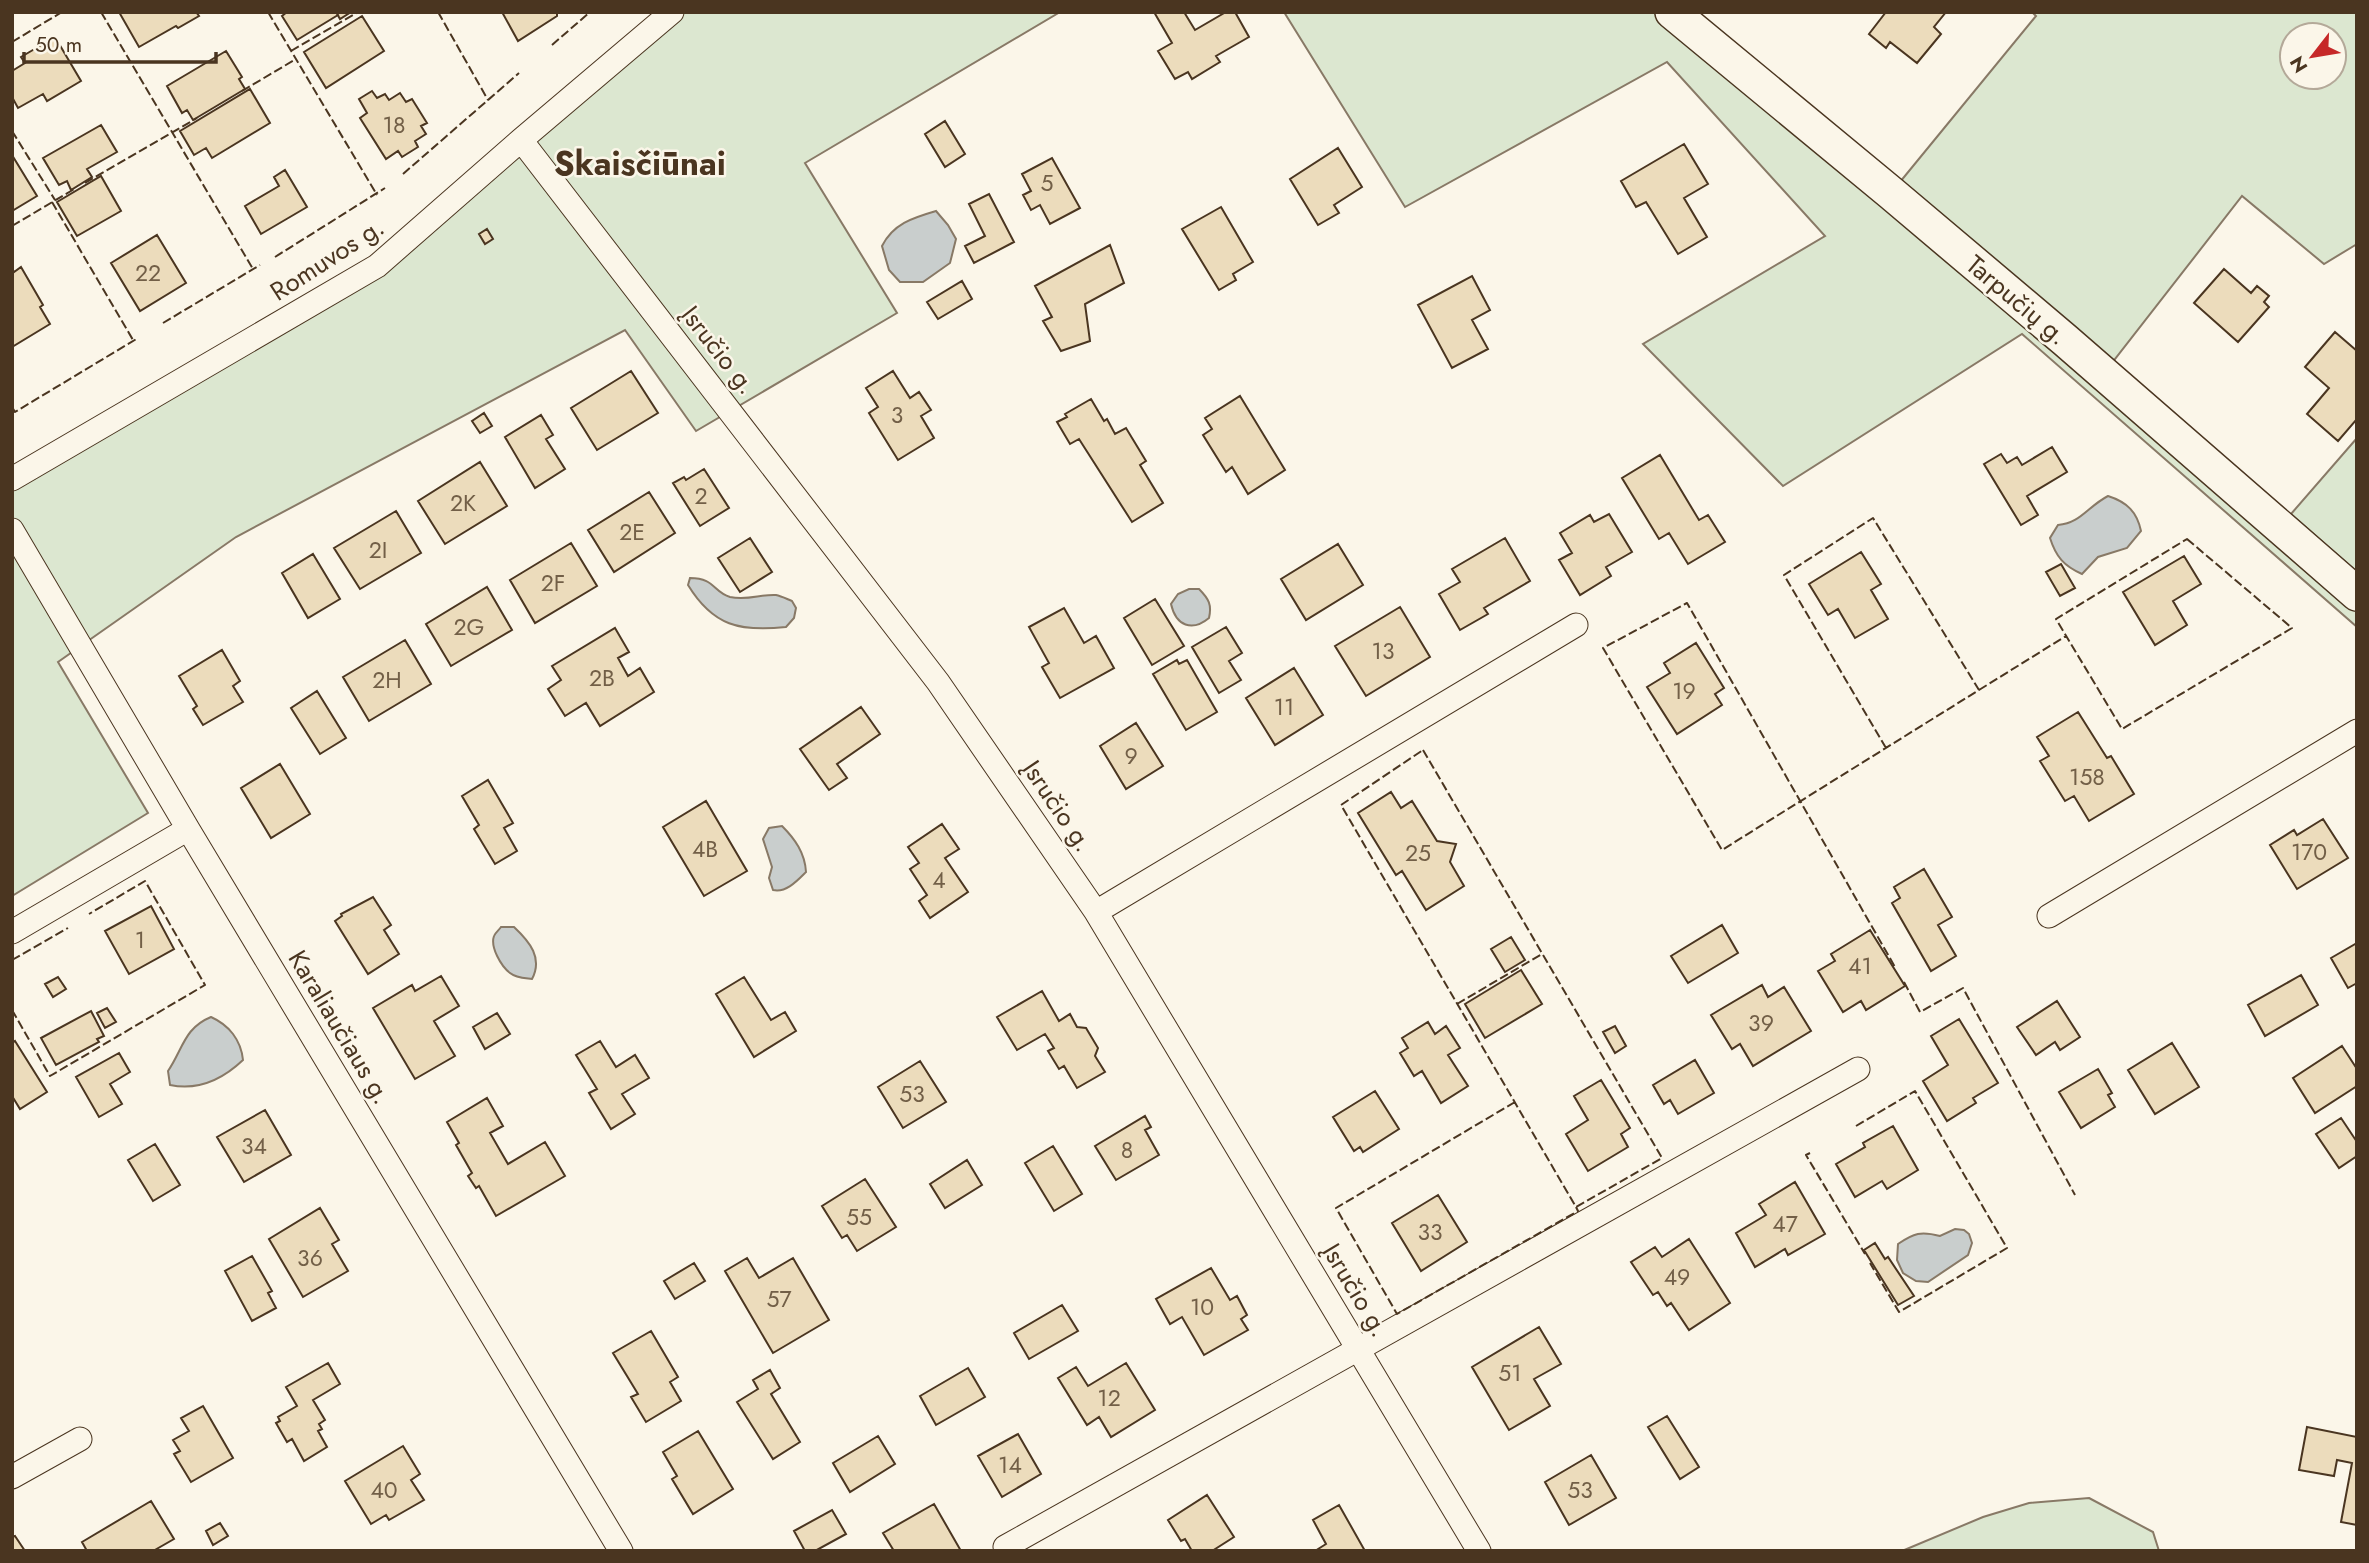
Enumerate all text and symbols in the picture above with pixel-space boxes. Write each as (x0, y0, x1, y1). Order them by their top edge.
scale bar (24, 21, 217, 65)
north arrow (2278, 21, 2348, 91)
text: 50 m (35, 30, 82, 60)
text: N (2283, 51, 2314, 78)
house number: 18 (383, 108, 405, 142)
district label: Skaisčiūnai (554, 140, 726, 187)
house number: 5 (1041, 166, 1054, 200)
street label: Romuvos g. (263, 208, 391, 310)
street label: Tarpučių g. (1958, 246, 2076, 354)
house number: 22 (135, 256, 161, 290)
street label: Įsručio g. (672, 297, 766, 402)
house number: 3 (891, 398, 903, 432)
house number: 2 (694, 479, 708, 513)
house number: 2K (450, 486, 476, 520)
house number: 2E (619, 515, 645, 549)
house number: 2I (369, 533, 387, 567)
house number: 2F (541, 566, 565, 600)
house number: 2G (454, 610, 484, 644)
house number: 13 (1372, 634, 1394, 668)
house number: 2B (589, 661, 615, 695)
house number: 2H (372, 663, 402, 697)
house number: 19 (1672, 674, 1696, 708)
house number: 11 (1274, 690, 1294, 724)
house number: 9 (1124, 739, 1138, 773)
street label: Įsručio g. (1013, 752, 1103, 859)
house number: 158 (2069, 760, 2105, 794)
house number: 4B (692, 832, 718, 866)
house number: 170 (2291, 835, 2327, 869)
house number: 25 (1405, 836, 1431, 870)
house number: 4 (932, 863, 946, 897)
house number: 1 (135, 923, 145, 957)
street label: Karaliaučiaus g. (279, 943, 401, 1111)
house number: 41 (1848, 949, 1872, 983)
house number: 39 (1748, 1006, 1774, 1040)
house number: 53 (899, 1077, 925, 1111)
house number: 34 (241, 1129, 267, 1163)
house number: 8 (1121, 1133, 1133, 1167)
house number: 55 (846, 1200, 872, 1234)
house number: 47 (1772, 1207, 1798, 1241)
house number: 33 (1417, 1215, 1443, 1249)
street label: Įsručio g. (1313, 1235, 1399, 1344)
house number: 36 (297, 1241, 323, 1275)
house number: 49 (1664, 1260, 1690, 1294)
house number: 57 (766, 1282, 792, 1316)
house number: 10 (1190, 1290, 1214, 1324)
house number: 51 (1498, 1356, 1522, 1390)
house number: 12 (1097, 1381, 1121, 1415)
house number: 14 (998, 1448, 1022, 1482)
house number: 40 (370, 1473, 398, 1507)
house number: 53 (1567, 1473, 1593, 1507)

